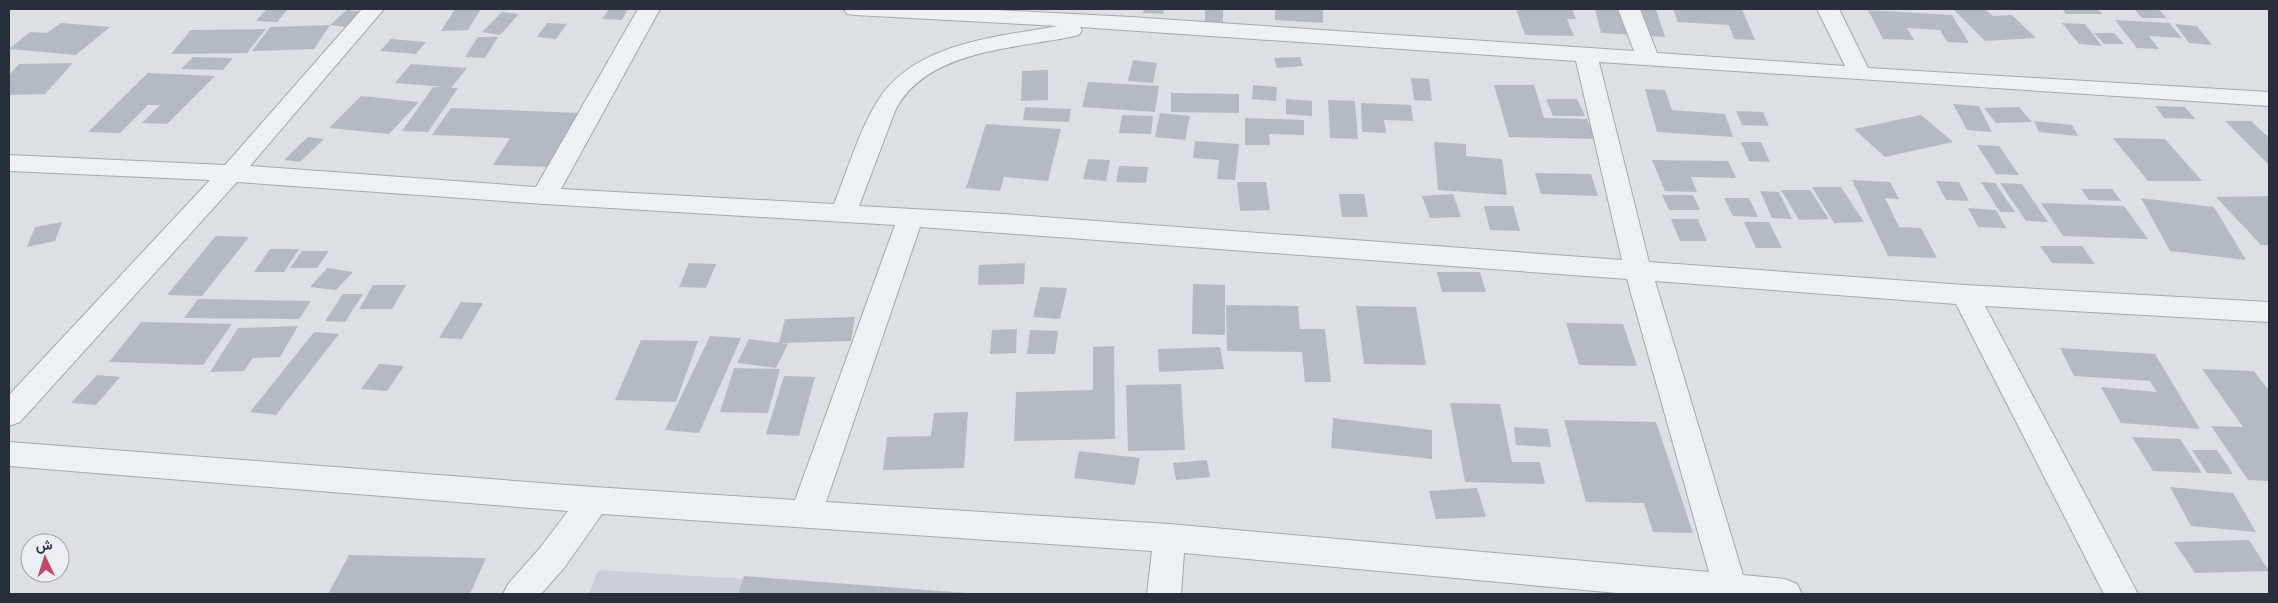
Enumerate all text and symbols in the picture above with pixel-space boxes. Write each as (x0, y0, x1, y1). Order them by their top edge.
north arrow (20, 533, 70, 583)
text: ش (35, 535, 53, 555)

